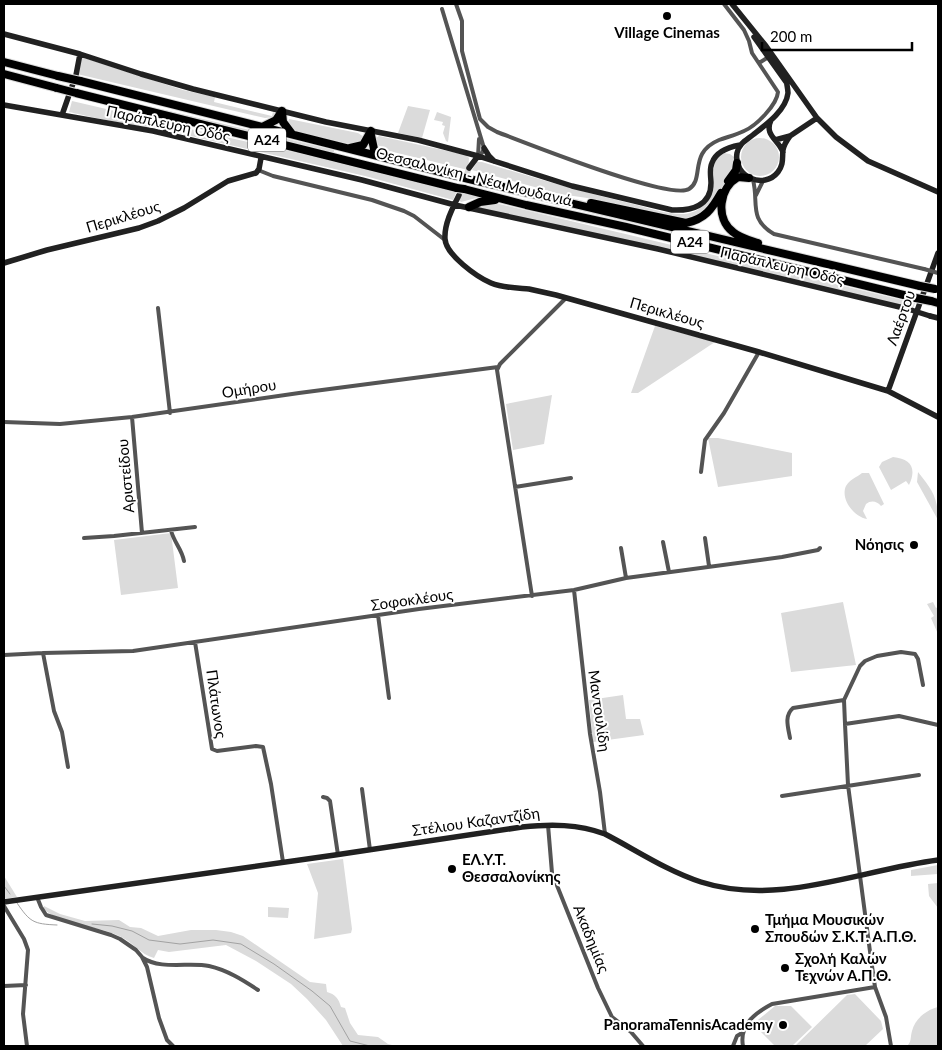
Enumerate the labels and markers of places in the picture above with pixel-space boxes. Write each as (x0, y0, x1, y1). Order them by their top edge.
marker: Village Cinemas (661, 10, 673, 22)
place label: Village Cinemas (613, 23, 720, 41)
place label: Νόησις (855, 535, 904, 553)
marker: Νόησις (908, 539, 920, 551)
place label: ΕΛ.Υ.Τ. Θεσσαλονίκης (462, 850, 561, 885)
marker: ΕΛ.Υ.Τ. Θεσσαλονίκης (446, 863, 458, 875)
place label: Τμήμα Μουσικών Σπουδών Σ.Κ.Τ. Α.Π.Θ. (765, 910, 917, 945)
marker: Τμήμα Μουσικών Σπουδών Σ.Κ.Τ. Α.Π.Θ. (749, 923, 761, 935)
place label: Σχολή Καλών Τεχνών Α.Π.Θ. (795, 949, 891, 984)
marker: Σχολή Καλών Τεχνών Α.Π.Θ. (779, 962, 791, 974)
place label: PanoramaTennisAcademy (604, 1015, 773, 1033)
marker: PanoramaTennisAcademy (777, 1019, 789, 1031)

